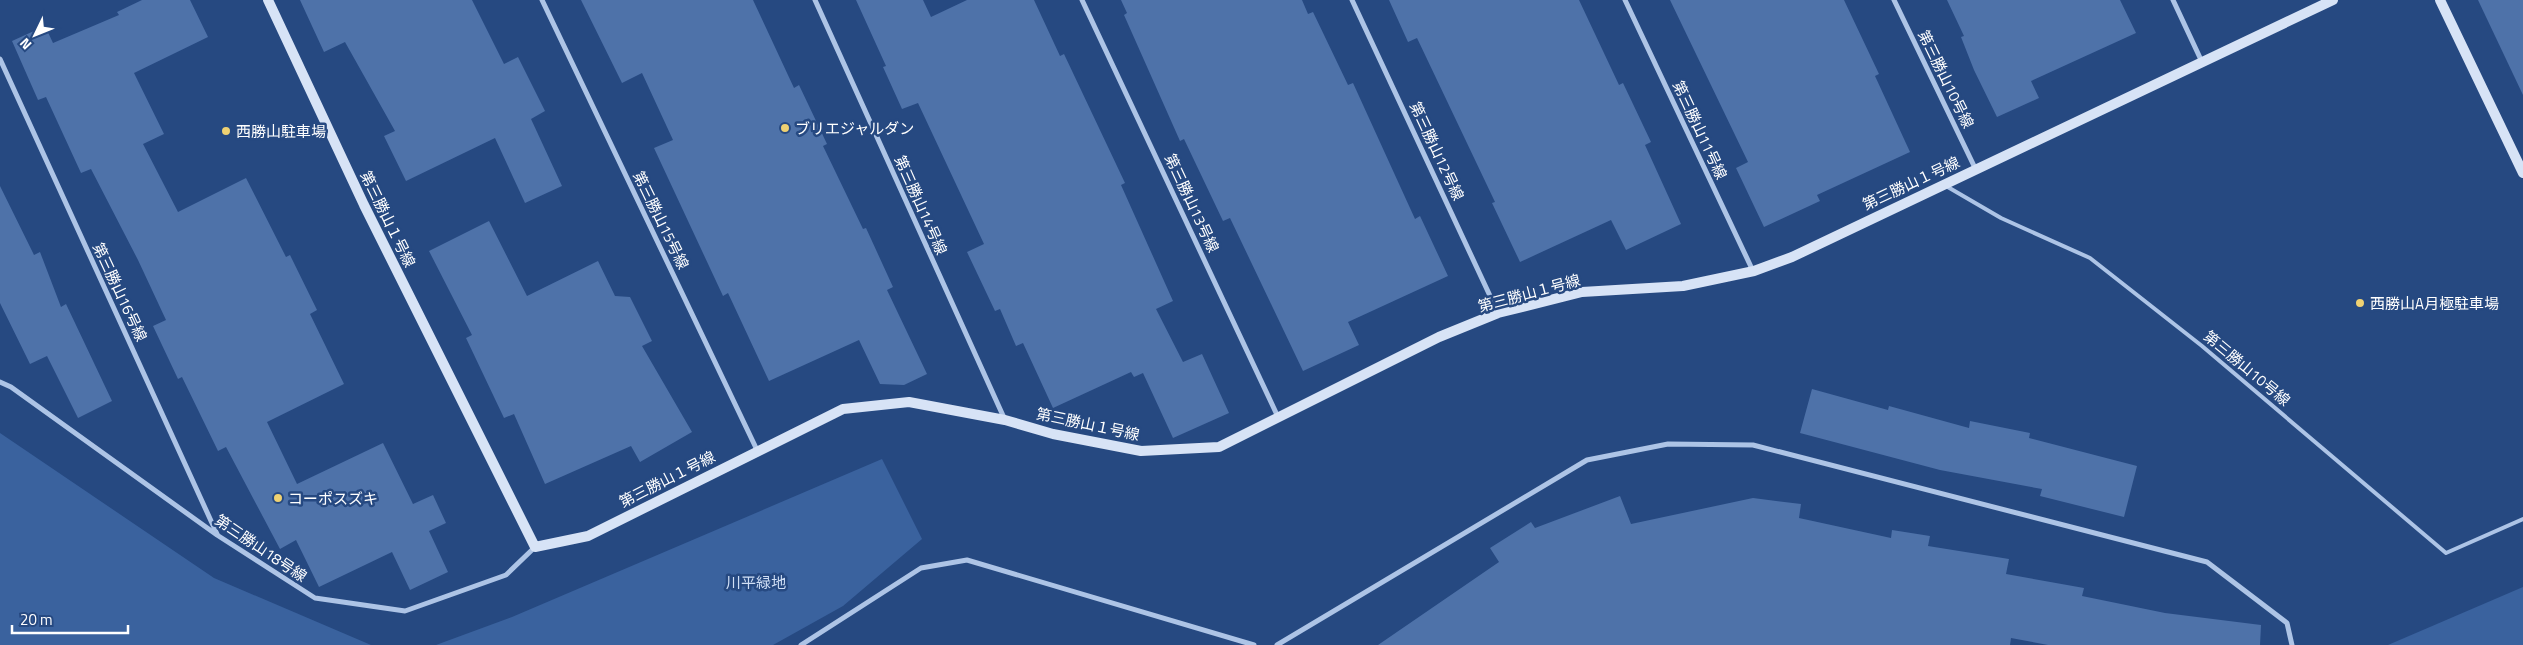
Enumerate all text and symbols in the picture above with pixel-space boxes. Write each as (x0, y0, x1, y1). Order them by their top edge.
north arrow (10, 10, 60, 60)
street label: 第三勝山10号線 (1912, 26, 1980, 132)
text: N (14, 33, 36, 55)
street label: 第三勝山11号線 (1667, 77, 1733, 183)
street label: 第三勝山12号線 (1404, 98, 1470, 204)
place label: ブリエジャルダン (795, 117, 914, 140)
place label: 西勝山駐車場 (236, 120, 326, 143)
marker: ブリエジャルダン (779, 122, 791, 134)
marker: 西勝山駐車場 (220, 125, 232, 137)
street label: 第三勝山13号線 (1159, 150, 1225, 256)
street label: 第三勝山１号線 (1859, 150, 1963, 216)
street label: 第三勝山14号線 (889, 152, 953, 258)
street label: 第三勝山１号線 (355, 167, 421, 271)
street label: 第三勝山15号線 (627, 167, 695, 273)
street label: 第三勝山16号線 (87, 239, 153, 345)
street label: 第三勝山１号線 (1475, 268, 1583, 318)
place label: 西勝山A月極駐車場 (2370, 292, 2499, 315)
marker: 西勝山A月極駐車場 (2354, 297, 2366, 309)
street label: 第三勝山10号線 (2199, 325, 2295, 411)
street label: 第三勝山１号線 (1034, 402, 1142, 446)
street label: 第三勝山１号線 (615, 445, 719, 513)
place label: コーポスズキ (288, 487, 378, 510)
marker: コーポスズキ (272, 492, 284, 504)
street label: 第三勝山18号線 (210, 509, 312, 587)
park label: 川平緑地 (726, 571, 786, 594)
scale bar (12, 602, 129, 634)
text: 20 m (20, 608, 53, 631)

